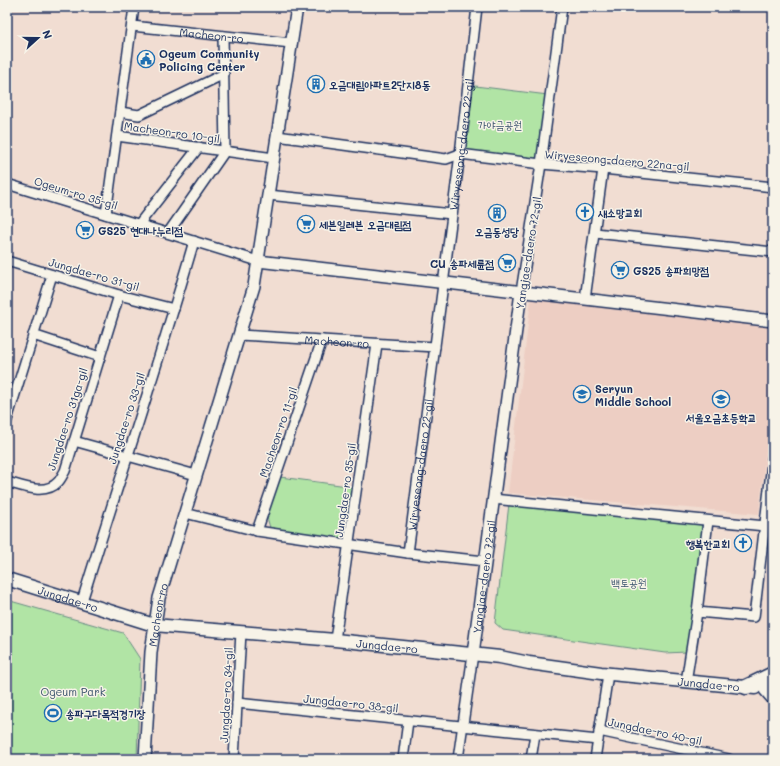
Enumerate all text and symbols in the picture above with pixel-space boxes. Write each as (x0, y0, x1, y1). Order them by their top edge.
north arrow (18, 18, 58, 58)
street label: Macheon-ro (179, 24, 245, 45)
text: N (39, 28, 56, 41)
place label: Ogeum Community Policing Center (159, 46, 260, 74)
public building icon: Ogeum Community Policing Center (136, 49, 156, 69)
building icon: 오금대림아파트2단지8동 (306, 74, 326, 94)
place label: 오금대림아파트2단지8동 (329, 77, 431, 92)
street label: Wiryeseong-daero 22-gil (445, 78, 476, 211)
park label: 가야금공원 (478, 117, 522, 132)
street label: Macheon-ro 10-gil (123, 118, 221, 146)
street label: Wiryeseong-daero 22na-gil (544, 146, 690, 174)
street label: Ogeum-ro 35-gil (32, 173, 120, 213)
street label: Yangjae-daero 72-gil (512, 195, 544, 311)
church icon: 새소망교회 (575, 202, 595, 222)
building icon: 오금동성당 (487, 203, 507, 223)
place label: 새소망교회 (597, 205, 642, 220)
supermarket icon: 세븐일레븐 오금대림점 (296, 214, 316, 234)
place label: 세븐일레븐 오금대림점 (319, 217, 412, 232)
supermarket icon: GS25 현대나누리점 (75, 220, 95, 240)
place label: GS25 현대나누리점 (98, 223, 183, 238)
place label: 오금동성당 (475, 224, 519, 239)
supermarket icon: CU 송파세륜점 (497, 253, 517, 273)
street label: Jungdae-ro 31-gil (47, 254, 141, 294)
place label: CU 송파세륜점 (430, 256, 494, 271)
supermarket icon: GS25 송파희망점 (610, 260, 630, 280)
place label: GS25 송파희망점 (633, 263, 709, 278)
street label: Macheon-ro (304, 332, 370, 350)
street label: Jungdae-ro 31ga-gil (43, 366, 91, 472)
street label: Jungdae-ro 33-gil (104, 370, 148, 466)
place label: Seryun Middle School (595, 381, 671, 409)
school or university icon: Seryun Middle School (572, 384, 592, 404)
street label: Macheon-ro 11-gil (255, 385, 301, 479)
school or university icon: 서울오금초등학교 (711, 389, 731, 409)
street label: Wiryeseong-daero 22-gil (403, 398, 436, 532)
place label: 서울오금초등학교 (686, 410, 756, 425)
street label: Jungdae-ro 35-gil (331, 442, 359, 538)
street label: Yangjae-daero 72-gil (468, 519, 498, 634)
church icon: 행복한교회 (733, 533, 753, 553)
place label: 행복한교회 (686, 536, 730, 551)
park label: 백토공원 (611, 575, 647, 590)
street label: Macheon-ro (144, 581, 171, 648)
street label: Jungdae-ro (36, 582, 100, 615)
street label: Jungdae-ro (355, 635, 419, 656)
street label: Jungdae-ro 34-gil (216, 647, 236, 743)
street label: Jungdae-ro (677, 673, 741, 694)
park label: Ogeum Park (40, 684, 106, 699)
street label: Jungdae-ro 38-gil (303, 691, 399, 715)
sports icon: 송파구다목적경기장 (43, 703, 63, 723)
place label: 송파구다목적경기장 (66, 706, 146, 721)
street label: Jungdae-ro 40-gil (607, 714, 703, 748)

